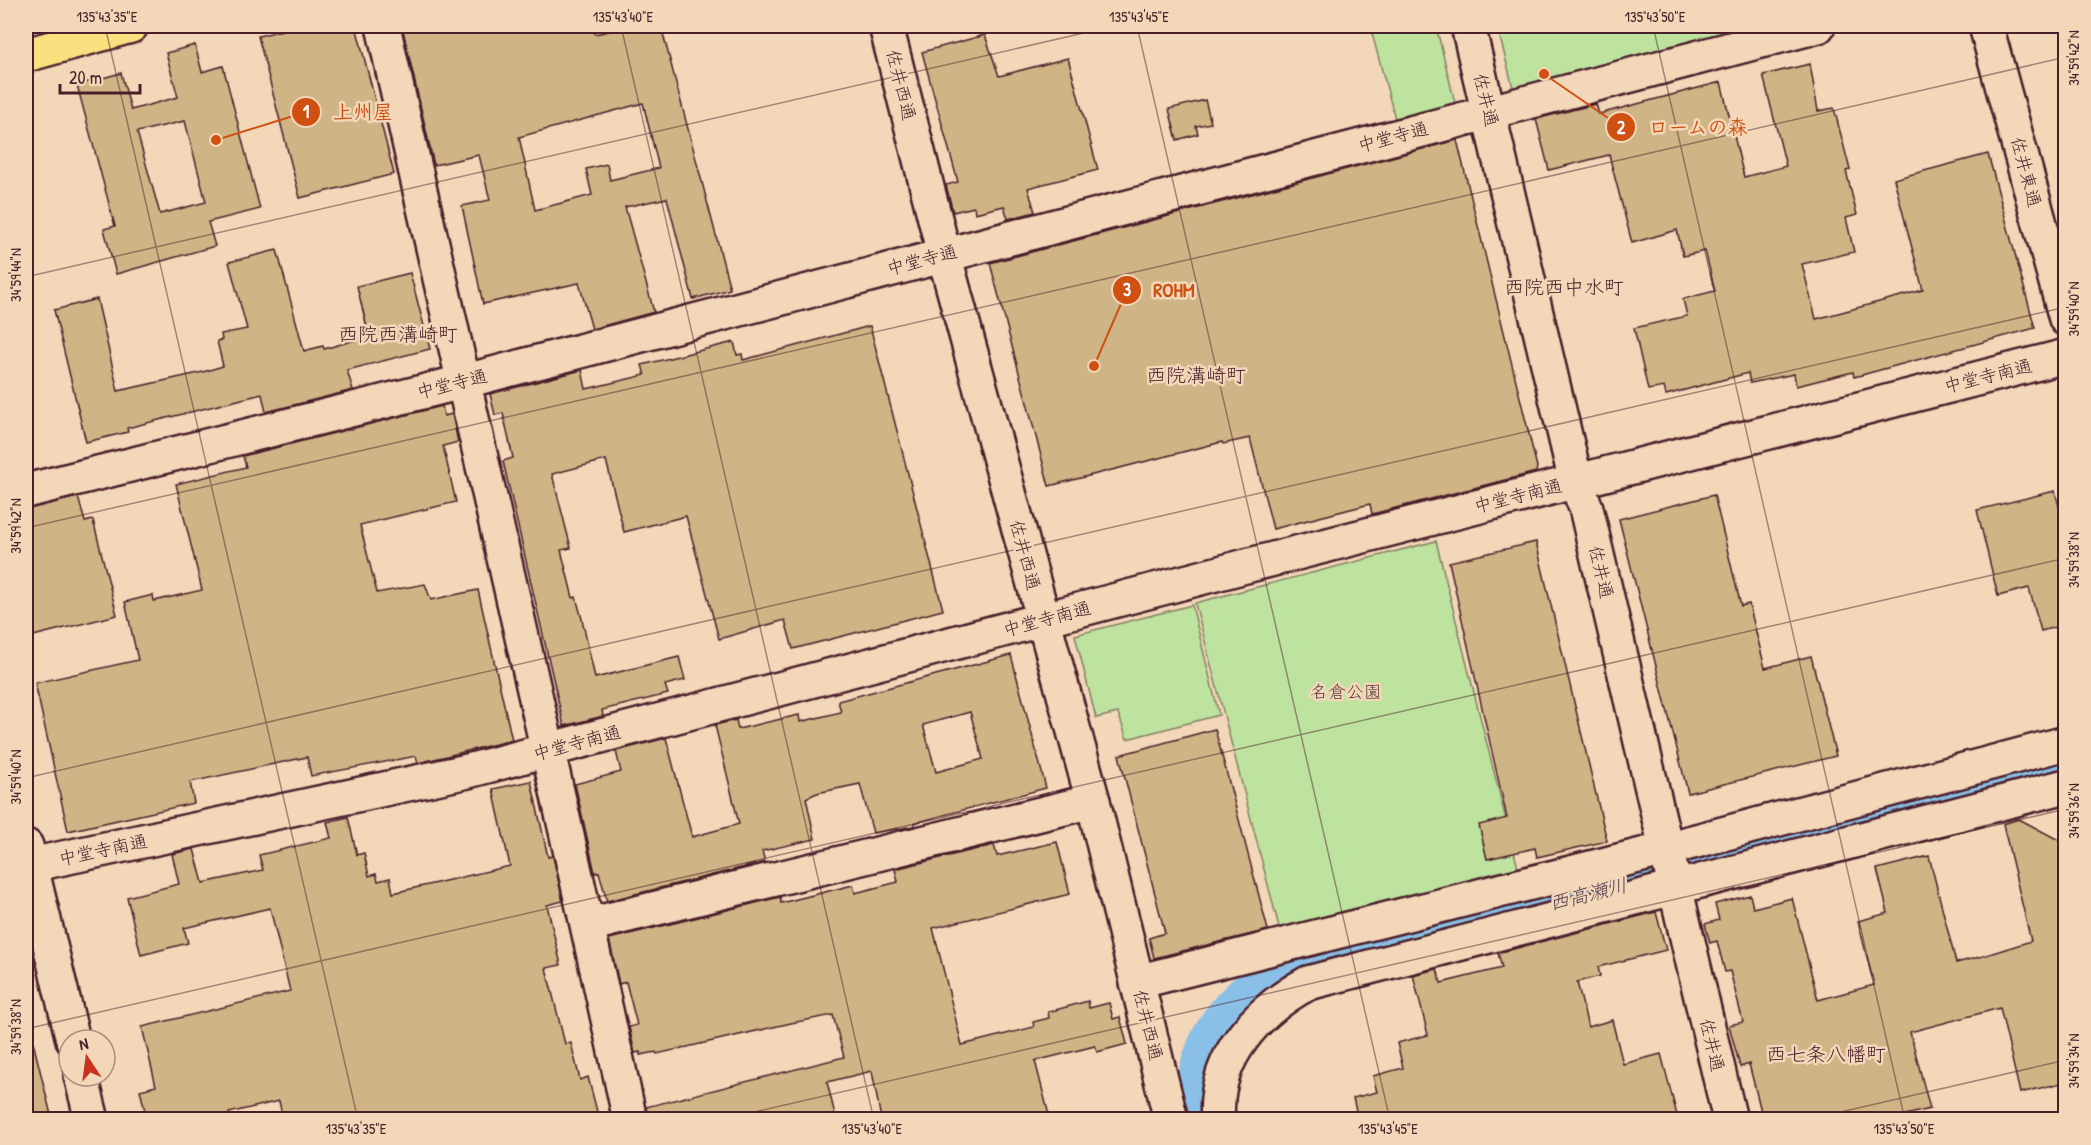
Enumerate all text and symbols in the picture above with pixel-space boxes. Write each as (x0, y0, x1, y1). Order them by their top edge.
text: 135°43'35"E (76, 6, 138, 27)
text: 135°43'40"E (593, 6, 654, 27)
text: 135°43'45"E (1109, 6, 1169, 27)
text: 135°43'50"E (1624, 6, 1686, 27)
text: 34°59'42"N (2063, 30, 2084, 86)
street label: 佐井西通 (881, 47, 922, 123)
scale bar (60, 57, 140, 95)
text: 20 m (69, 65, 102, 90)
street label: 佐井通 (1468, 71, 1505, 129)
callout: 上州屋 (291, 93, 405, 131)
text: 上州屋 (333, 98, 393, 125)
text: 1 (303, 99, 310, 124)
callout: ロームの森 (1606, 108, 1760, 146)
text: ロームの森 (1648, 113, 1748, 140)
street label: 中堂寺通 (1355, 115, 1431, 158)
text: 2 (1617, 115, 1626, 140)
street label: 佐井東通 (2005, 134, 2048, 210)
street label: 中堂寺通 (884, 238, 960, 281)
text: 34°59'44"N (5, 248, 26, 302)
callout: ROHM (1112, 271, 1207, 309)
district label: 西院西中水町 (1504, 273, 1624, 300)
text: ROHM (1153, 276, 1195, 303)
text: 3 (1123, 277, 1131, 302)
text: 34°59'40"N (2063, 281, 2084, 337)
district label: 西院西溝崎町 (338, 320, 458, 347)
street label: 中堂寺南通 (1941, 352, 2035, 399)
district label: 西院溝崎町 (1146, 361, 1246, 388)
street label: 中堂寺通 (414, 363, 490, 404)
street label: 中堂寺南通 (1471, 472, 1565, 519)
text: 34°59'42"N (5, 498, 26, 554)
street label: 佐井西通 (1004, 517, 1047, 593)
text: 34°59'38"N (2063, 532, 2084, 588)
street label: 佐井通 (1583, 543, 1620, 601)
street label: 中堂寺南通 (1000, 595, 1094, 642)
park label: 名倉公園 (1310, 679, 1382, 704)
street label: 中堂寺南通 (530, 719, 624, 766)
text: 34°59'40"N (5, 749, 26, 805)
text: 34°59'36"N (2063, 783, 2084, 839)
street label: 中堂寺南通 (56, 828, 150, 871)
water label: 西高瀬川 (1546, 871, 1630, 916)
street label: 佐井西通 (1128, 987, 1169, 1063)
text: 34°59'38"N (5, 999, 26, 1055)
street label: 佐井通 (1694, 1016, 1731, 1074)
north arrow (57, 1028, 117, 1088)
text: N (77, 1032, 91, 1055)
text: 34°59'34"N (2063, 1033, 2084, 1089)
district label: 西七条八幡町 (1766, 1040, 1886, 1067)
text: 135°43'35"E (325, 1118, 387, 1139)
text: 135°43'40"E (842, 1118, 903, 1139)
text: 135°43'45"E (1358, 1118, 1418, 1139)
text: 135°43'50"E (1873, 1118, 1935, 1139)

